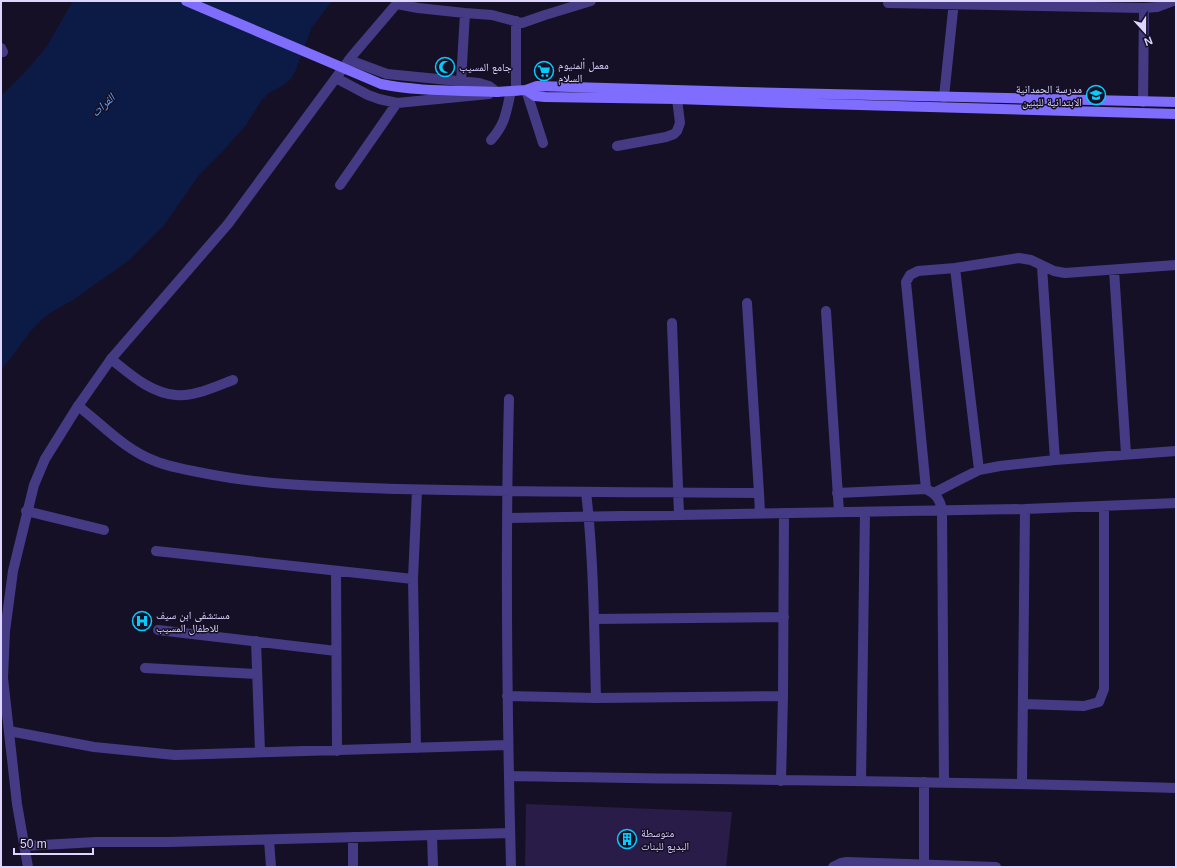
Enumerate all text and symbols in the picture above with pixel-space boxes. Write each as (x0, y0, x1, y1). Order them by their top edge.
north arrow (1125, 12, 1165, 52)
text: N (1143, 34, 1154, 48)
mosque icon: جامع المسيب (434, 56, 456, 78)
place label: معمل ألمنيوم السلام (558, 58, 609, 85)
supermarket icon: معمل ألمنيوم السلام (533, 60, 555, 82)
place label: جامع المسيب (459, 61, 512, 74)
place label: مدرسة الحمدانية الابتدائية للبنين (1016, 83, 1082, 109)
school or university icon: مدرسة الحمدانية الابتدائية للبنين (1085, 84, 1107, 106)
water label: الفرات (88, 90, 118, 119)
place label: مستشفى ابن سيف للاطفال المسيب (156, 609, 230, 635)
hospital icon: مستشفى ابن سيف للاطفال المسيب (131, 610, 153, 632)
place label: متوسطة البديع للبنات (641, 827, 689, 853)
building icon: متوسطة البديع للبنات (616, 828, 638, 850)
scale bar (14, 830, 93, 856)
text: 50 m (20, 837, 47, 851)

